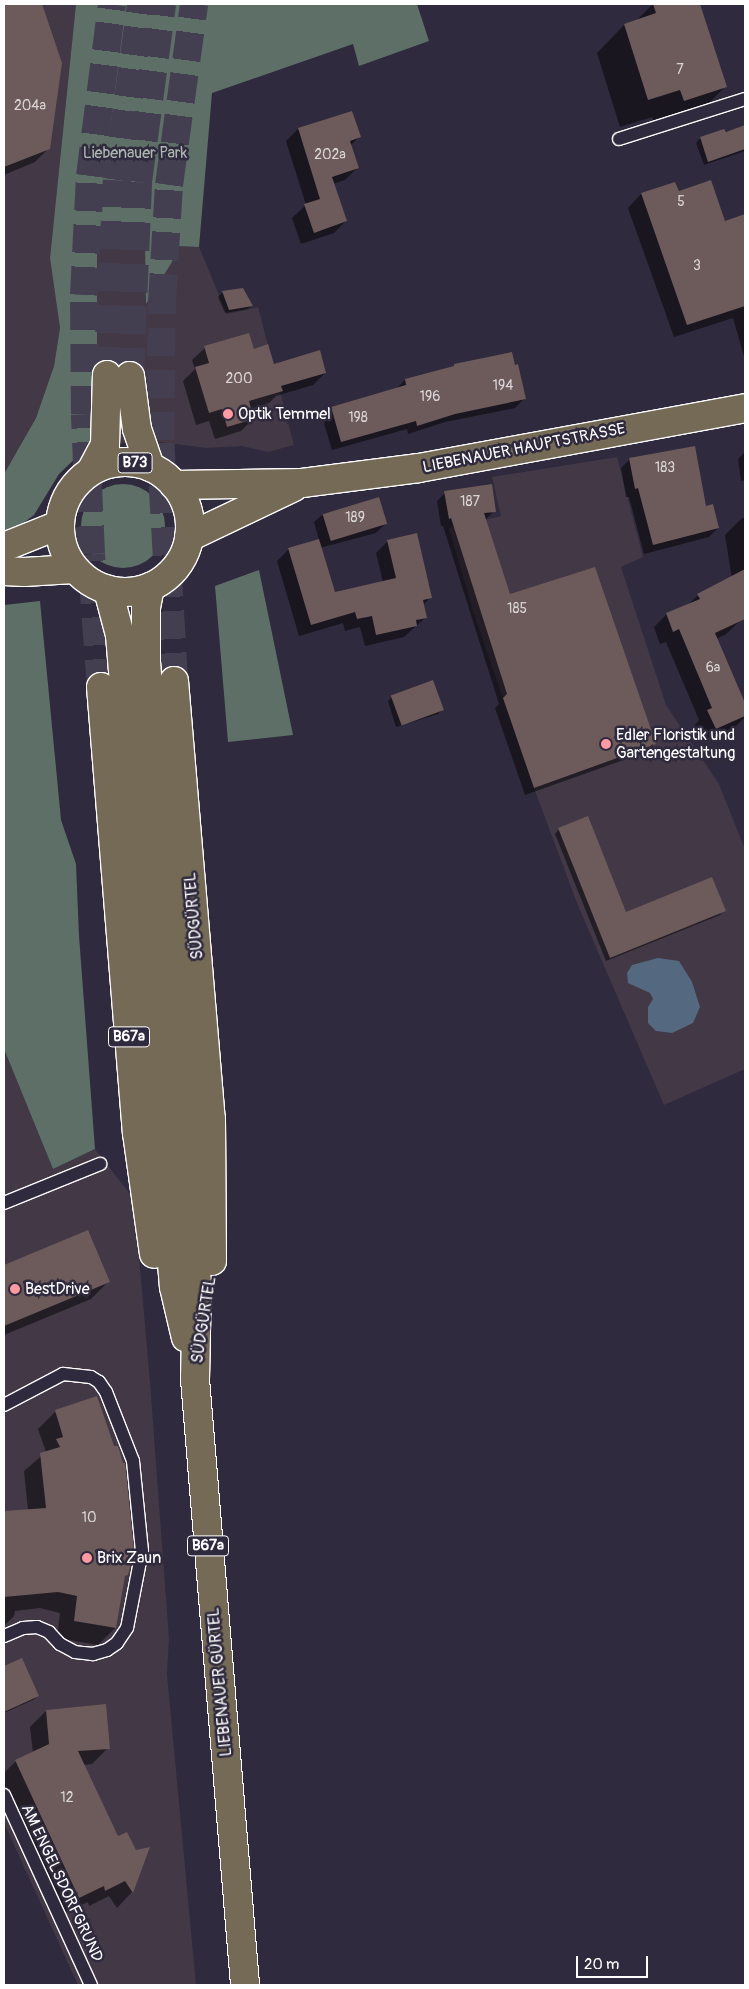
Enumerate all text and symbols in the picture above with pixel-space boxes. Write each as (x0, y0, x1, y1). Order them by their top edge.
house number: 7 (676, 62, 684, 78)
house number: 204a (14, 98, 46, 114)
park label: Liebenauer Park (83, 143, 187, 163)
house number: 202a (314, 147, 346, 163)
house number: 5 (677, 194, 685, 210)
house number: 3 (693, 258, 701, 274)
house number: 200 (226, 371, 252, 387)
house number: 194 (493, 378, 513, 394)
house number: 196 (420, 389, 440, 405)
place label: Optik Temmel (238, 404, 331, 424)
marker: Optik Temmel (222, 408, 234, 420)
house number: 198 (348, 410, 368, 426)
street label: LIEBENAUER HAUPTSTRASSE (421, 419, 627, 477)
road number: B73 (118, 450, 152, 476)
house number: 183 (655, 460, 675, 476)
house number: 187 (460, 494, 480, 510)
house number: 189 (345, 510, 365, 526)
house number: 185 (507, 601, 527, 617)
house number: 6a (706, 660, 720, 676)
place label: Edler Floristik und Gartengestaltung (616, 725, 735, 763)
marker: Edler Floristik und Gartengestaltung (600, 738, 612, 750)
street label: SÜDGÜRTEL (181, 872, 207, 960)
road number: B67a (108, 1024, 150, 1050)
street label: SÜDGÜRTEL (188, 1275, 220, 1365)
place label: BestDrive (25, 1279, 90, 1299)
marker: BestDrive (9, 1283, 21, 1295)
house number: 10 (81, 1510, 97, 1526)
road number: B67a (187, 1534, 229, 1558)
place label: Brix Zaun (97, 1548, 161, 1568)
marker: Brix Zaun (81, 1552, 93, 1564)
street label: LIEBENAUER GÜRTEL (204, 1607, 236, 1757)
house number: 12 (60, 1790, 74, 1806)
street label: AM ENGELSDORFGRUND (17, 1801, 107, 1965)
scale bar (579, 1946, 652, 1978)
text: 20 m (584, 1955, 619, 1974)

